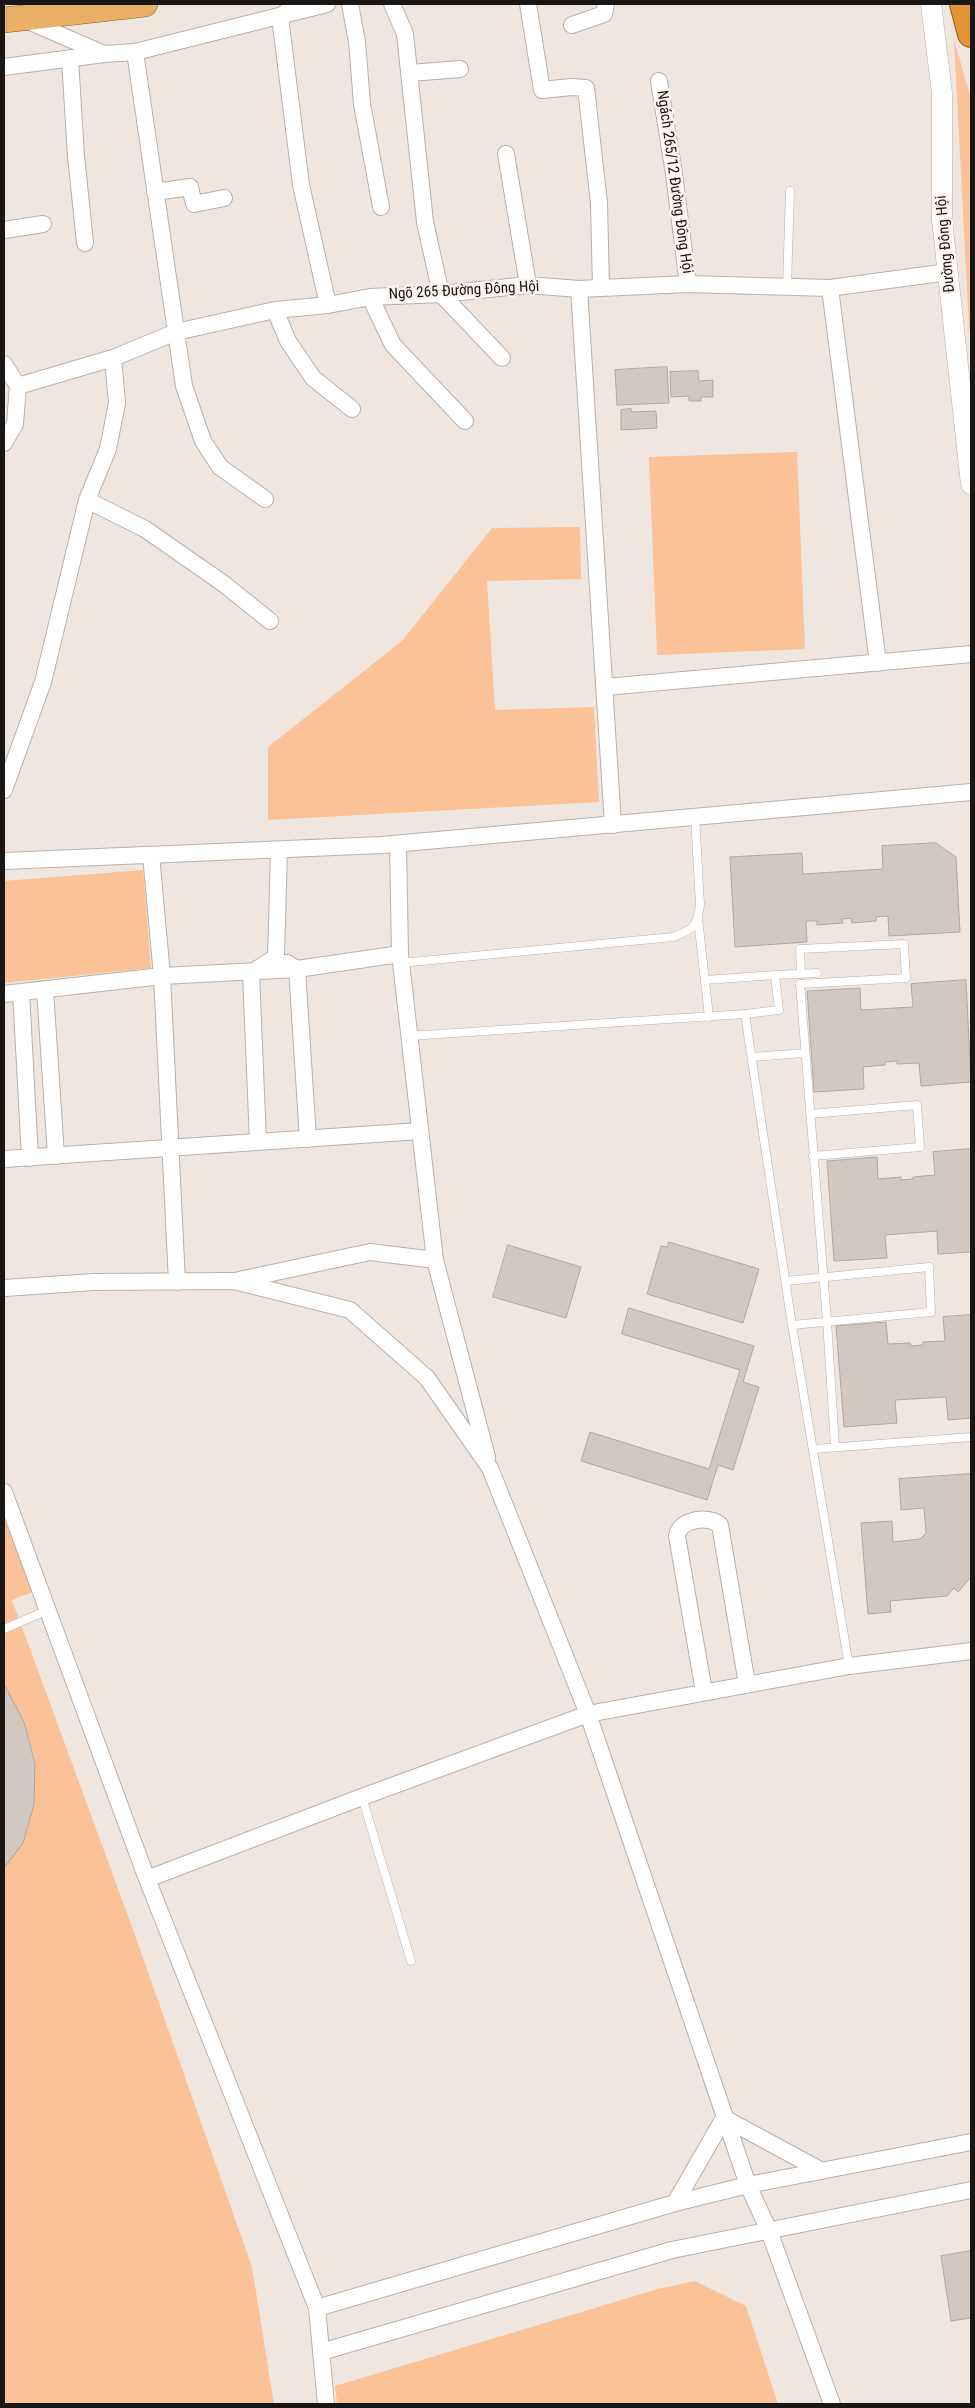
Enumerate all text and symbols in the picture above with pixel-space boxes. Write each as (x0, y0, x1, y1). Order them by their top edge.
street label: Ngách 265/12 Đường Đông Hội (652, 89, 696, 275)
street label: Đường Đông Hội (933, 195, 959, 293)
street label: Ngõ 265 Đường Đông Hội (388, 278, 540, 304)

